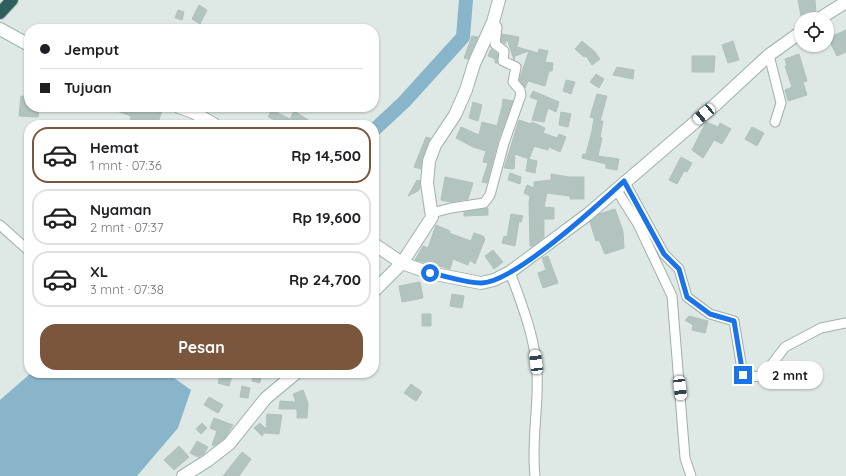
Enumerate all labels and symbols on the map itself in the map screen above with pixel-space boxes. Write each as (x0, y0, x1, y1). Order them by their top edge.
car (691, 102, 717, 126)
route start (421, 264, 439, 282)
car (529, 349, 543, 375)
callout: 2 mnt (757, 361, 823, 389)
route end (734, 366, 752, 384)
car (673, 375, 687, 401)

